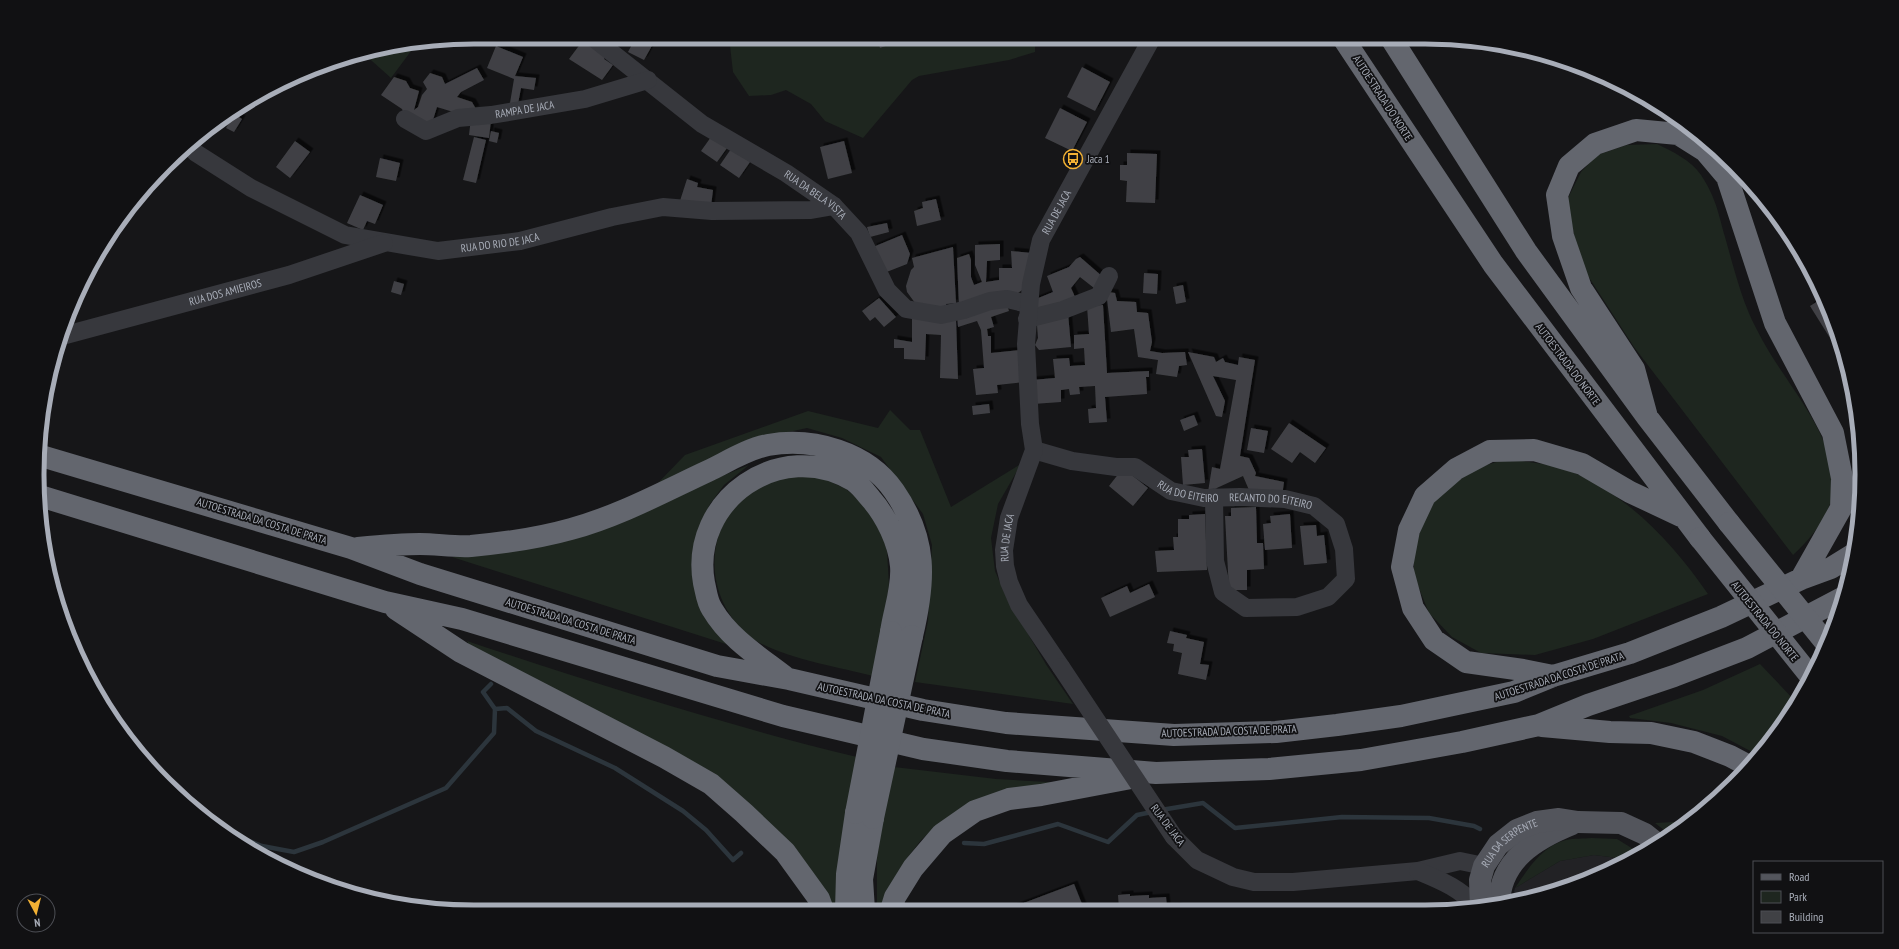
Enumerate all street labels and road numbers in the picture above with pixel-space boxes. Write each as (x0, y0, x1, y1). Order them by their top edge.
street label: AUTOESTRADA DO NORTE (1350, 53, 1416, 144)
street label: RAMPA DE JACA (494, 97, 556, 121)
street label: RUA DA BELA VISTA (781, 167, 850, 223)
street label: RUA DE JACA (1039, 187, 1075, 237)
street label: RUA DO RIO DE JACA (460, 229, 541, 255)
street label: RUA DOS AMIEIROS (187, 276, 263, 309)
street label: AUTOESTRADA DO NORTE (1533, 320, 1604, 408)
street label: RUA DO EITEIRO (1155, 477, 1219, 505)
street label: RECANTO DO EITEIRO (1229, 490, 1314, 512)
street label: AUTOESTRADA DA COSTA DE PRATA (195, 495, 330, 548)
street label: RUA DE JACA (997, 511, 1017, 562)
street label: AUTOESTRADA DO NORTE (1728, 578, 1802, 664)
street label: AUTOESTRADA DA COSTA DE PRATA (504, 595, 639, 648)
street label: AUTOESTRADA DA COSTA DE PRATA (1492, 648, 1626, 704)
street label: AUTOESTRADA DA COSTA DE PRATA (816, 679, 952, 721)
street label: AUTOESTRADA DA COSTA DE PRATA (1161, 722, 1298, 740)
street label: RUA DE JACA (1148, 801, 1189, 849)
street label: RUA DA SERPENTE (1478, 815, 1540, 870)

